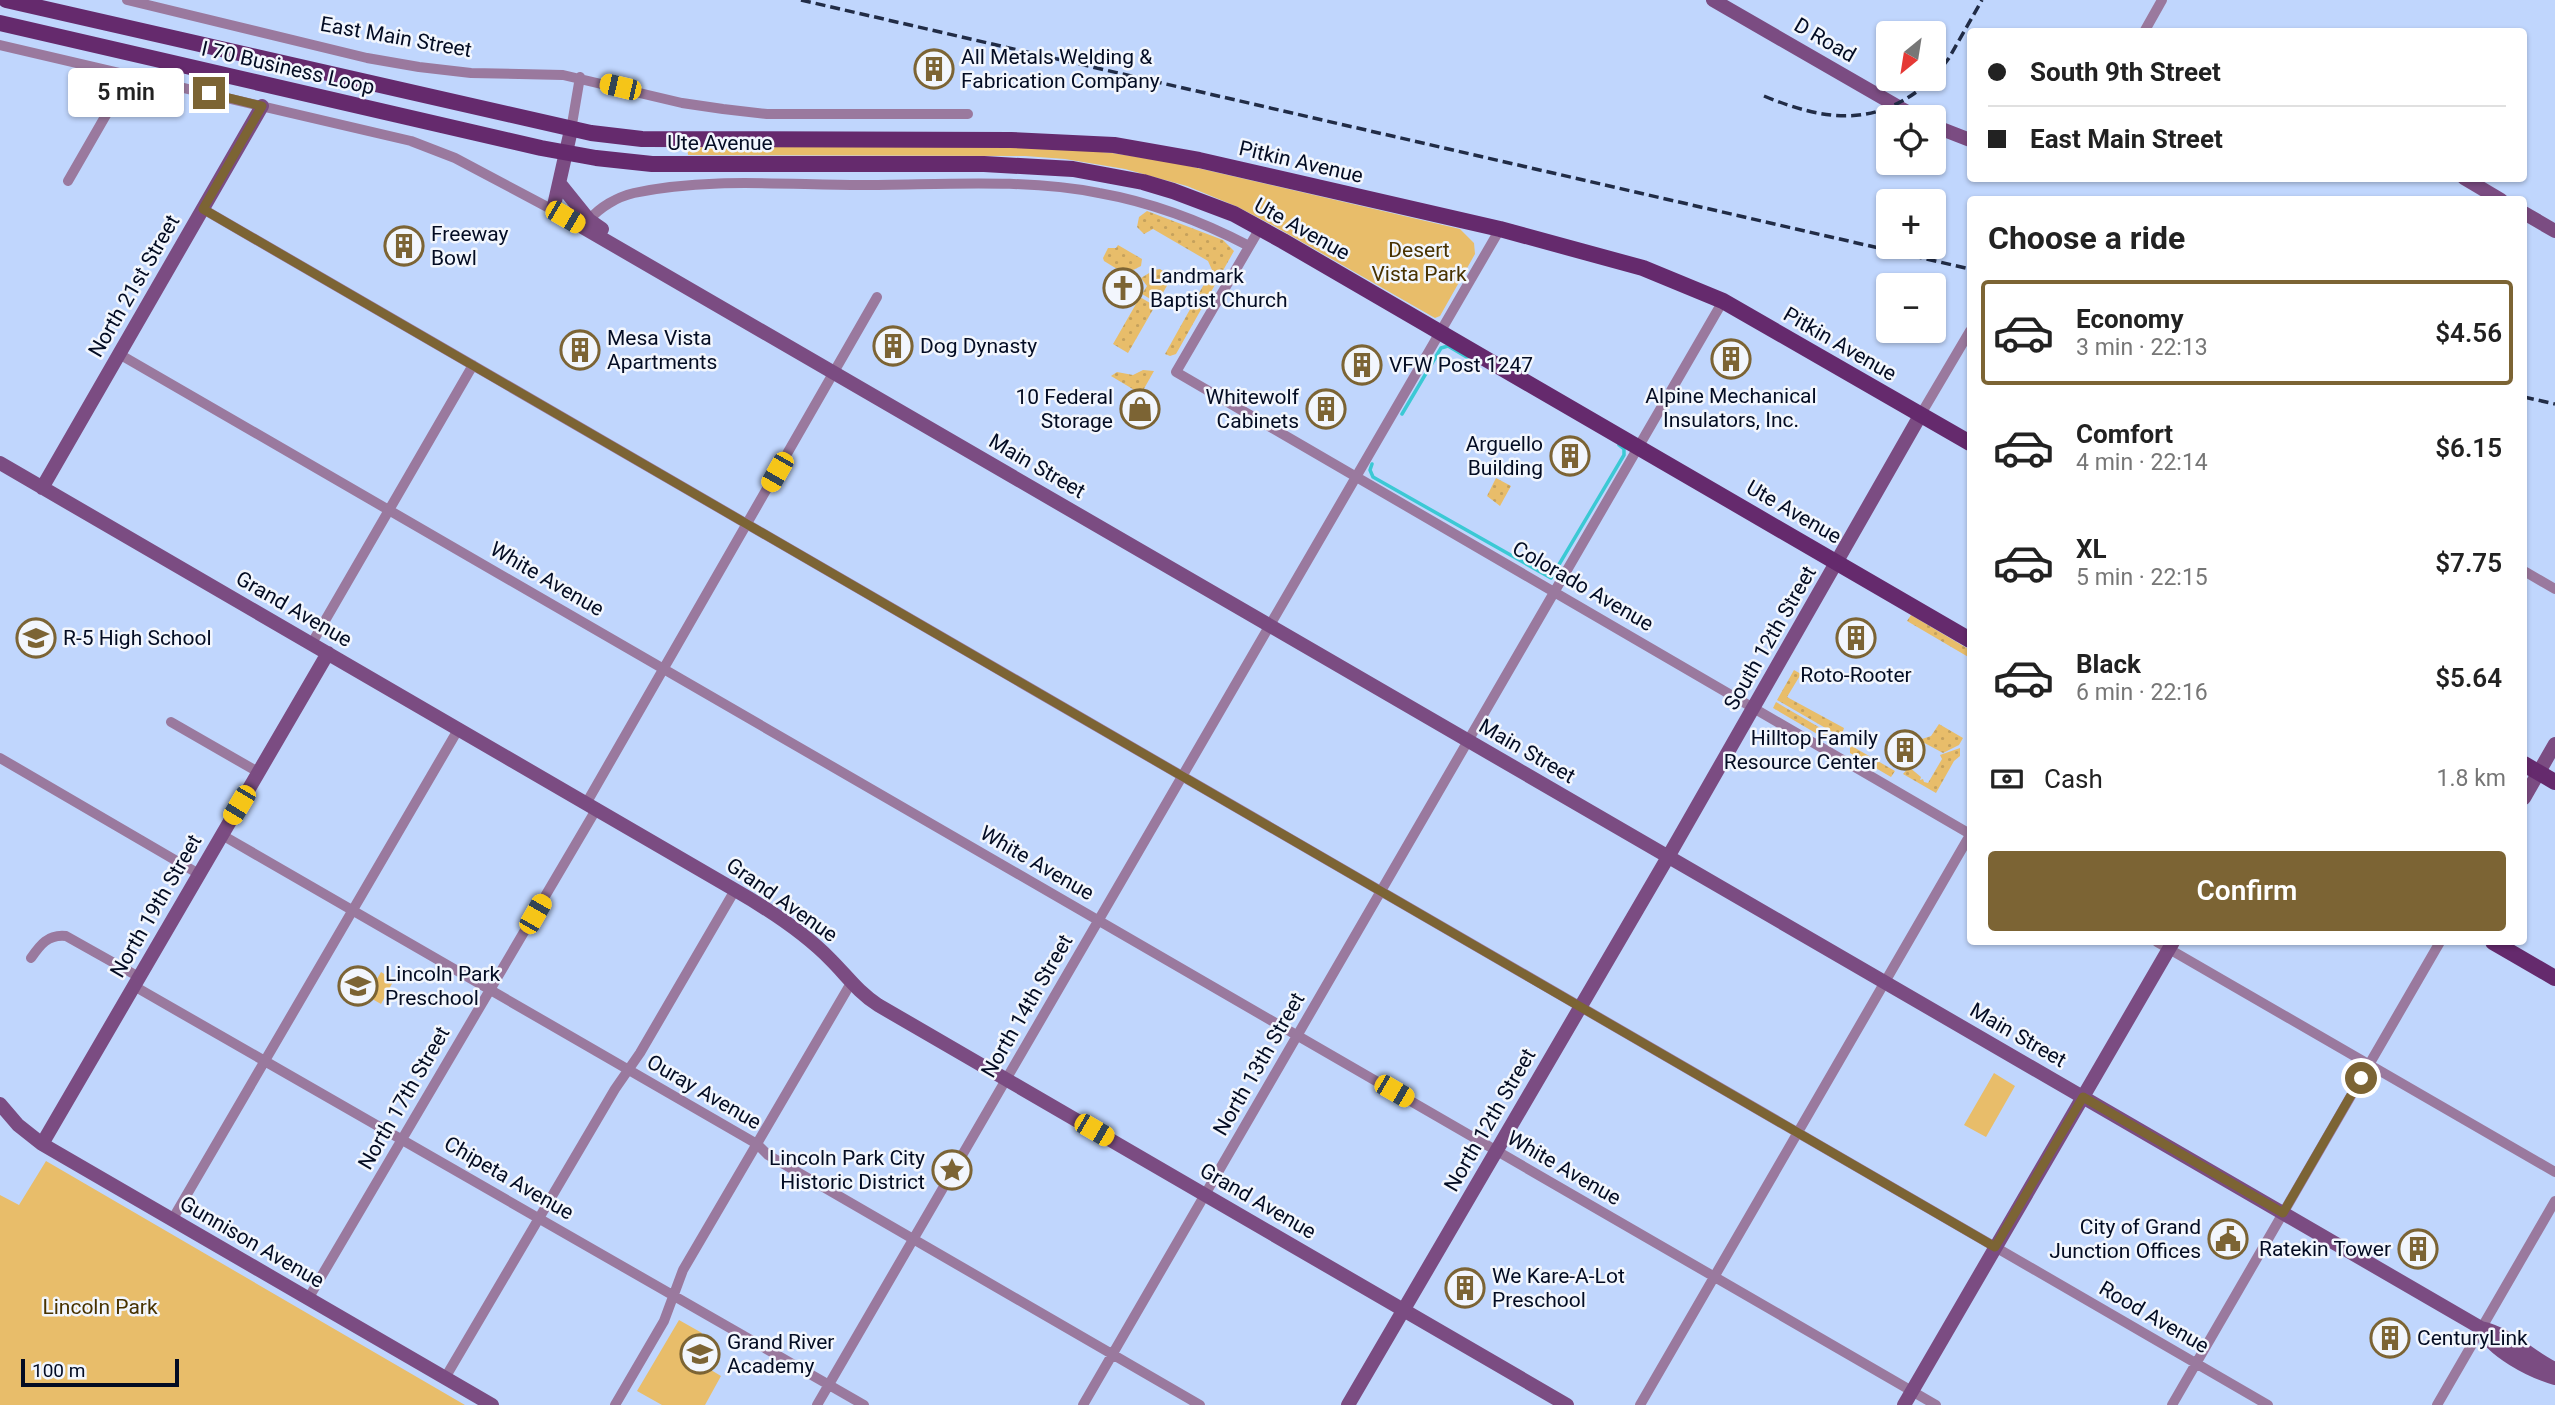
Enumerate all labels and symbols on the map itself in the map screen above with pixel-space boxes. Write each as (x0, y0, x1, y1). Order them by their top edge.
street label: East Main Street (318, 12, 474, 62)
street label: D Road (1790, 13, 1860, 67)
north arrow (1876, 21, 1946, 91)
street label: I 70 Business Loop (199, 36, 377, 100)
place label: All Metals Welding & Fabrication Company (961, 45, 1160, 93)
building icon: All Metals Welding & Fabrication Company (913, 48, 955, 90)
callout: 5 min (69, 68, 184, 118)
car (598, 72, 643, 102)
route end (193, 77, 225, 109)
street label: Ute Avenue (667, 131, 773, 155)
street label: Pitkin Avenue (1237, 136, 1365, 188)
street label: Ute Avenue (1250, 193, 1354, 265)
car (542, 197, 589, 237)
street label: North 21st Street (84, 211, 184, 361)
place label: Freeway Bowl (431, 222, 509, 270)
building icon: Freeway Bowl (383, 225, 425, 267)
park label: Desert Vista Park (1371, 238, 1467, 286)
place label: Landmark Baptist Church (1150, 264, 1287, 312)
church icon: Landmark Baptist Church (1102, 267, 1144, 309)
street label: Pitkin Avenue (1779, 302, 1901, 386)
building icon: Dog Dynasty (872, 325, 914, 367)
place label: Mesa Vista Apartments (607, 326, 717, 374)
building icon: Mesa Vista Apartments (559, 329, 601, 371)
place label: Dog Dynasty (920, 334, 1037, 358)
building icon: Alpine Mechanical Insulators, Inc. (1710, 338, 1752, 380)
building icon: VFW Post 1247 (1341, 344, 1383, 386)
place label: VFW Post 1247 (1389, 353, 1533, 377)
place label: Alpine Mechanical Insulators, Inc. (1645, 384, 1817, 432)
place label: 10 Federal Storage (1015, 385, 1113, 433)
place label: Whitewolf Cabinets (1206, 385, 1300, 433)
shop icon: 10 Federal Storage (1119, 388, 1161, 430)
building icon: Whitewolf Cabinets (1305, 388, 1347, 430)
street label: Main Street (985, 429, 1089, 503)
place label: Arguello Building (1466, 432, 1543, 480)
building icon: Arguello Building (1549, 435, 1591, 477)
car (758, 449, 797, 495)
street label: Ute Avenue (1742, 475, 1846, 549)
street label: Colorado Avenue (1508, 536, 1658, 636)
street label: White Avenue (486, 537, 608, 621)
street label: South 12th Street (1719, 562, 1821, 714)
street label: Grand Avenue (232, 566, 356, 652)
school or university icon: R-5 High School (15, 617, 57, 659)
building icon: Roto-Rooter (1835, 617, 1877, 659)
place label: R-5 High School (63, 626, 212, 650)
place label: Roto-Rooter (1800, 663, 1912, 687)
street label: Main Street (1475, 714, 1579, 788)
place label: Hilltop Family Resource Center (1724, 726, 1878, 774)
building icon: Hilltop Family Resource Center (1884, 729, 1926, 771)
car (220, 782, 259, 828)
street label: White Avenue (976, 821, 1098, 905)
street label: North 19th Street (105, 830, 207, 982)
street label: Grand Avenue (722, 853, 842, 947)
car (516, 891, 555, 937)
street label: North 14th Street (976, 930, 1078, 1082)
place label: Lincoln Park Preschool (385, 962, 501, 1010)
school or university icon: Lincoln Park Preschool (337, 965, 379, 1007)
street label: North 13th Street (1208, 988, 1310, 1140)
street label: Main Street (1966, 998, 2070, 1072)
street label: North 17th Street (353, 1022, 455, 1174)
street label: North 12th Street (1439, 1044, 1541, 1196)
street label: Ouray Avenue (643, 1050, 765, 1134)
route start (2345, 1062, 2377, 1094)
car (1371, 1071, 1418, 1111)
car (1071, 1110, 1118, 1150)
street label: White Avenue (1503, 1126, 1625, 1210)
street label: Chipeta Avenue (440, 1131, 578, 1225)
place label: Lincoln Park City Historic District (769, 1146, 925, 1194)
place icon: Lincoln Park City Historic District (931, 1149, 973, 1191)
street label: Grand Avenue (1196, 1158, 1320, 1244)
street label: Gunnison Avenue (176, 1191, 328, 1293)
place label: City of Grand Junction Offices (2049, 1215, 2201, 1263)
public building icon: City of Grand Junction Offices (2207, 1218, 2249, 1260)
building icon: Ratekin Tower (2397, 1228, 2439, 1270)
place label: Ratekin Tower (2259, 1237, 2391, 1261)
place label: We Kare-A-Lot Preschool (1492, 1264, 1625, 1312)
building icon: We Kare-A-Lot Preschool (1444, 1267, 1486, 1309)
street label: Rood Avenue (2095, 1276, 2213, 1358)
park label: Lincoln Park (42, 1295, 158, 1319)
building icon: CenturyLink (2369, 1317, 2411, 1359)
place label: CenturyLink (2417, 1326, 2528, 1350)
place label: Grand River Academy (727, 1330, 834, 1378)
school or university icon: Grand River Academy (679, 1333, 721, 1375)
scale bar (21, 1356, 178, 1388)

